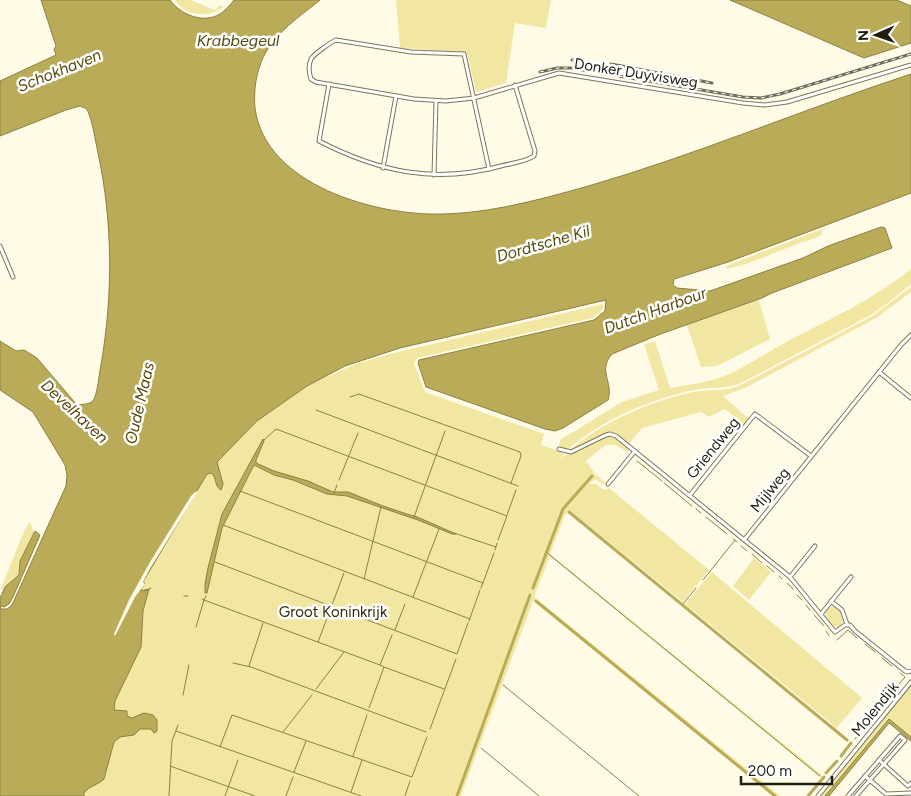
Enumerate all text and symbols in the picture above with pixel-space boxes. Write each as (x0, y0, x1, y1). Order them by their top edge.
north arrow (851, 10, 901, 60)
text: N (855, 30, 872, 41)
water label: Krabbegeul (197, 31, 280, 50)
water label: Schokhaven (15, 45, 104, 96)
street label: Donker Duyvisweg (573, 54, 699, 92)
water label: Dordtsche Kil (494, 221, 592, 266)
water label: Dutch Harbour (601, 283, 709, 338)
water label: Oude Maas (121, 360, 158, 446)
water label: Develhaven (37, 376, 112, 447)
street label: Griendweg (683, 414, 743, 482)
street label: Mijlweg (747, 464, 793, 516)
park label: Groot Koninkrijk (279, 603, 388, 621)
street label: Molendijk (848, 678, 903, 740)
scale bar (741, 754, 832, 786)
text: 200 m (748, 762, 792, 780)

